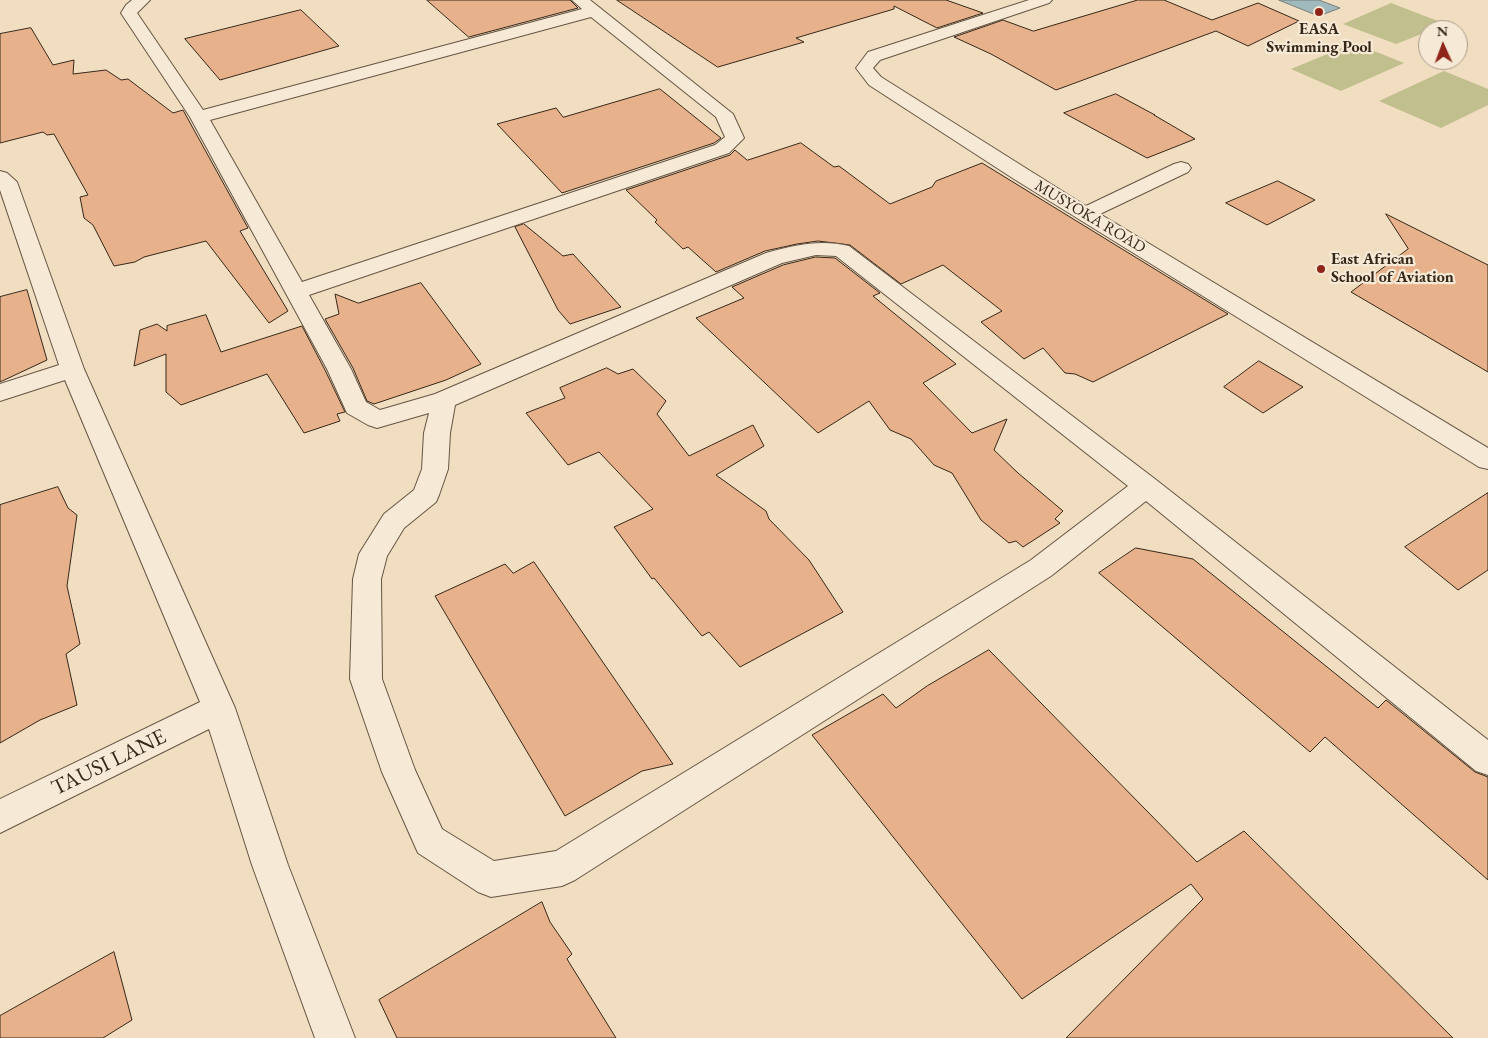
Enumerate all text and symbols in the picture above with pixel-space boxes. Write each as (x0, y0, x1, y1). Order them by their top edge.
marker: EASA Swimming Pool (1313, 6, 1325, 18)
place label: EASA Swimming Pool (1266, 20, 1372, 58)
north arrow (1418, 20, 1468, 70)
text: N (1437, 22, 1448, 40)
street label: MUSYOKA ROAD (1031, 176, 1149, 258)
place label: East African School of Aviation (1331, 250, 1454, 288)
marker: East African School of Aviation (1315, 263, 1327, 275)
street label: TAUSI LANE (47, 724, 171, 802)

